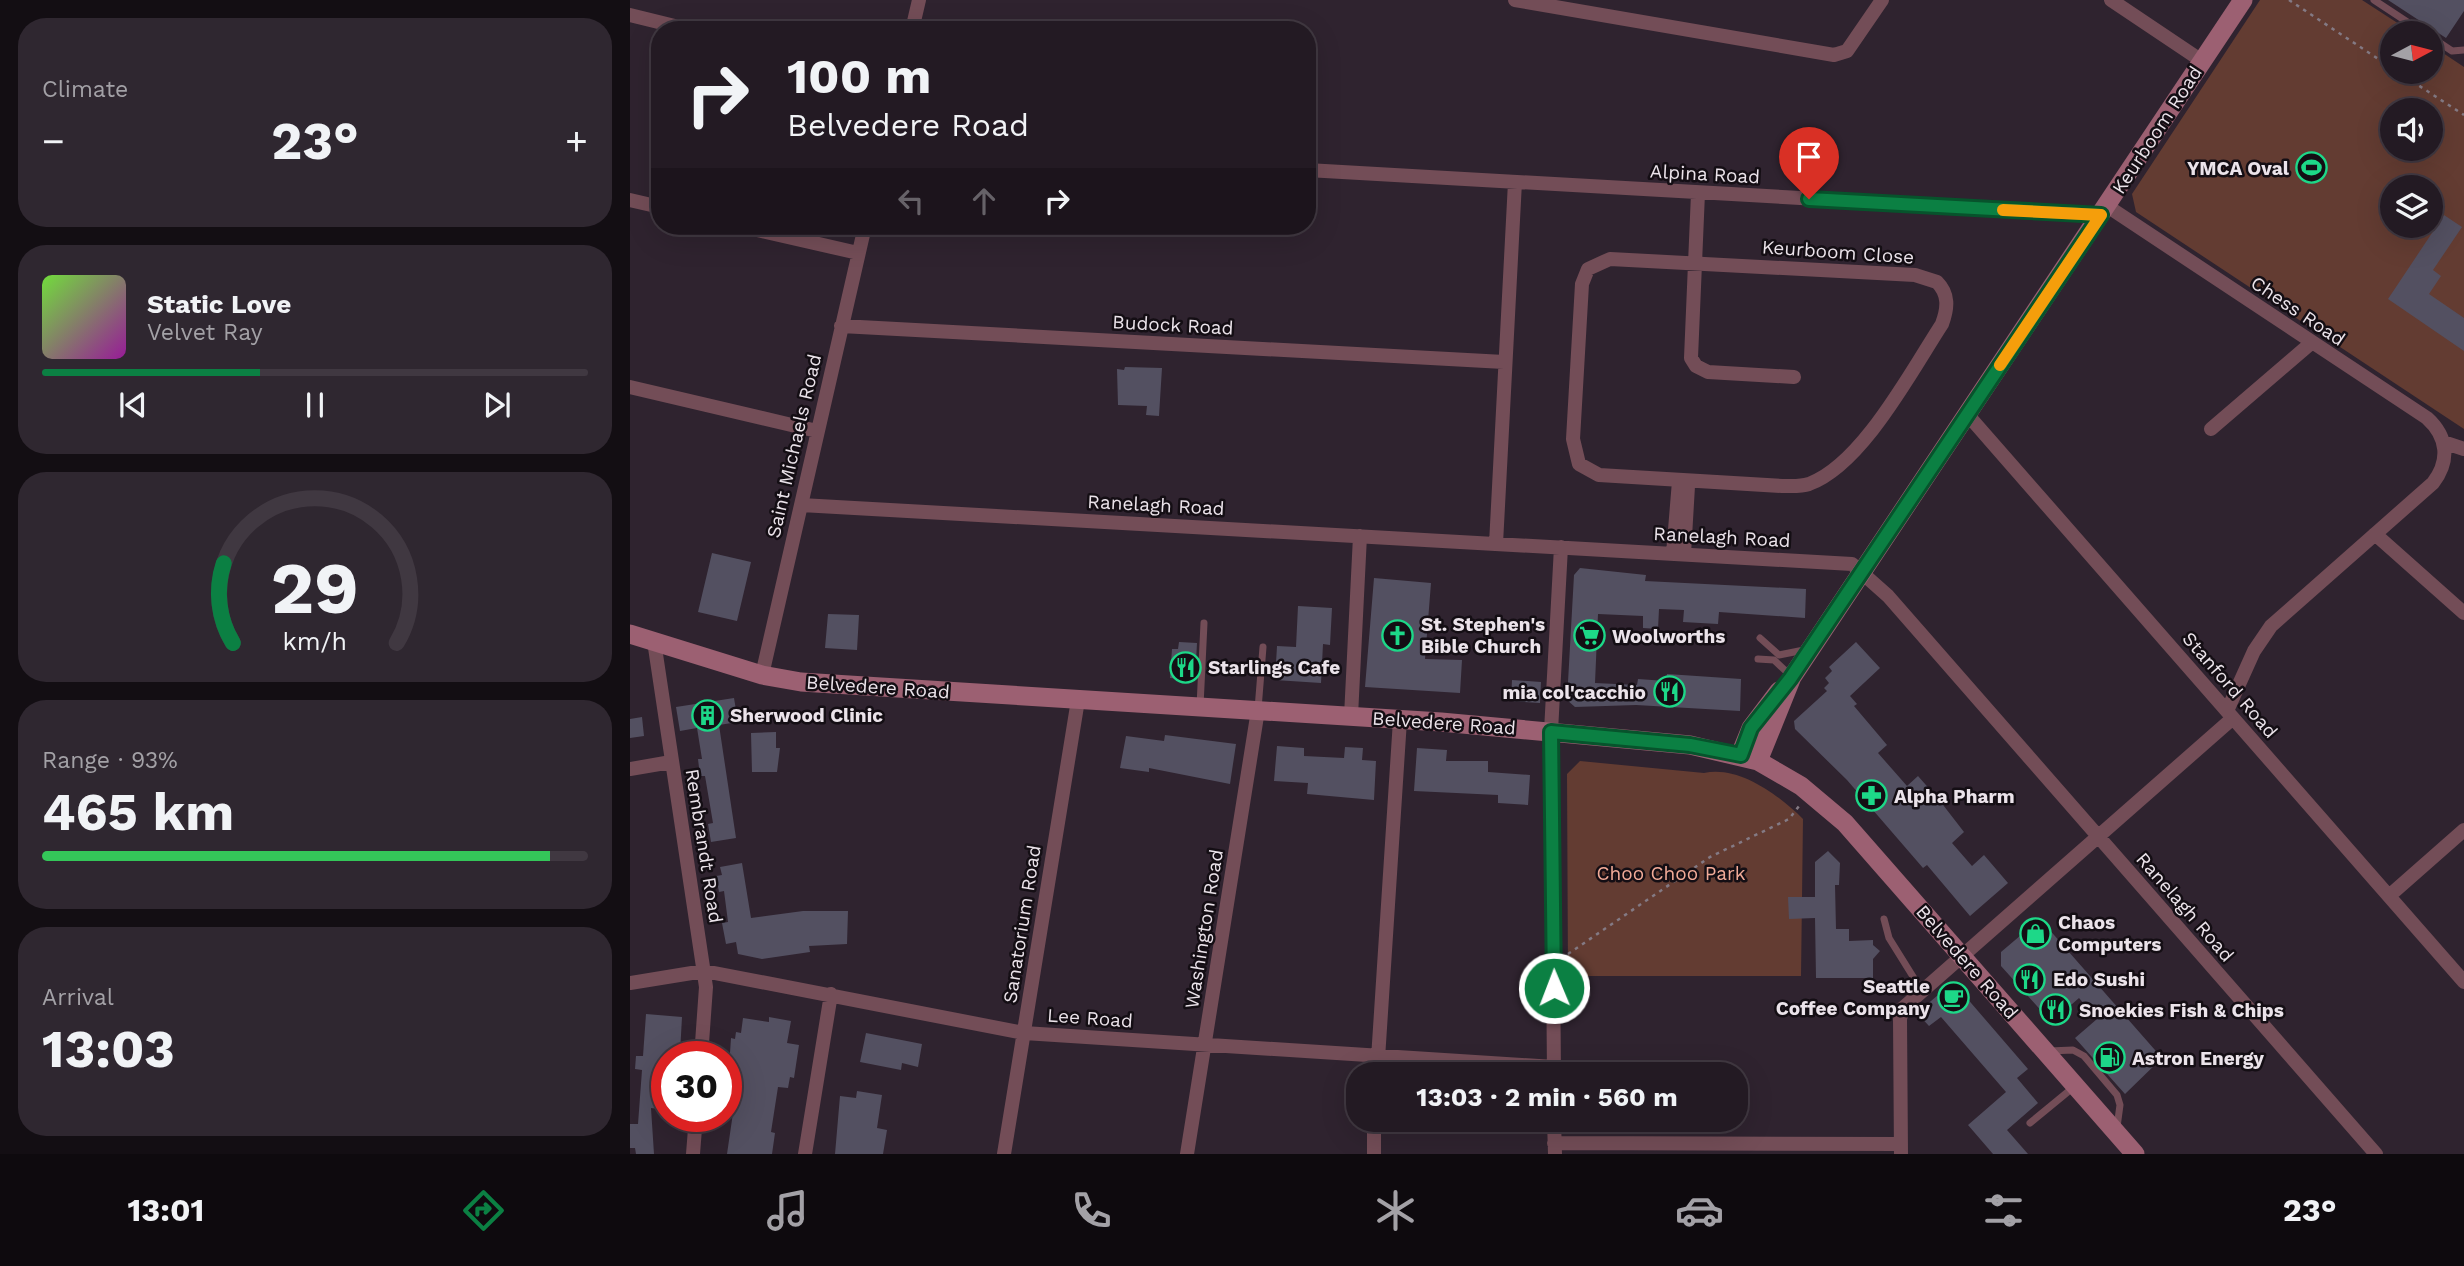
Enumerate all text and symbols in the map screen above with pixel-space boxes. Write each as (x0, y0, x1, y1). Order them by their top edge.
north arrow (2380, 21, 2443, 84)
map controls (2380, 21, 2443, 238)
text: 100 m (787, 47, 931, 105)
icon: right (672, 49, 763, 140)
street label: Keurboom Road (2107, 62, 2207, 198)
text: Climate (42, 76, 128, 103)
button: sound (2380, 98, 2443, 161)
text: Belvedere Road (787, 106, 1029, 144)
text: 23° (271, 111, 359, 172)
text: − (42, 119, 65, 163)
text: + (565, 119, 588, 163)
pin (1779, 127, 1839, 199)
icon: arrive (1790, 138, 1828, 176)
sports icon: YMCA Oval (2295, 151, 2329, 185)
place label: YMCA Oval (2187, 157, 2290, 180)
street label: Alpina Road (1649, 160, 1761, 188)
button: layers (2380, 175, 2443, 238)
icon: left (892, 182, 930, 220)
icon: ahead (965, 182, 1003, 220)
icon: right (1038, 182, 1076, 220)
street label: Keurboom Close (1761, 235, 1915, 269)
street label: Chess Road (2247, 271, 2349, 351)
text: Static Love (147, 289, 291, 319)
street label: Budock Road (1112, 310, 1234, 340)
text: Velvet Ray (147, 319, 263, 346)
street label: Saint Michaels Road (762, 352, 826, 540)
icon: previous (114, 386, 152, 424)
icon: pause (296, 386, 334, 424)
icon: next (478, 386, 516, 424)
street label: Ranelagh Road (1087, 490, 1225, 520)
street label: Ranelagh Road (1653, 522, 1791, 552)
text: 29 (271, 545, 359, 631)
place label: St. Stephen's Bible Church (1421, 613, 1545, 658)
church icon: St. Stephen's Bible Church (1381, 618, 1415, 652)
supermarket icon: Woolworths (1572, 619, 1606, 653)
place label: Woolworths (1612, 625, 1725, 648)
text: km/h (283, 627, 347, 656)
street label: Stanford Road (2178, 627, 2282, 743)
restaurant icon: Starlings Cafe (1168, 650, 1202, 684)
place label: Starlings Cafe (1208, 656, 1340, 679)
street label: Belvedere Road (805, 671, 951, 703)
restaurant icon: mia col'cacchio (1652, 675, 1686, 709)
place label: mia col'cacchio (1502, 681, 1646, 704)
building icon: Sherwood Clinic (690, 698, 724, 732)
place label: Sherwood Clinic (730, 704, 883, 727)
street label: Belvedere Road (1371, 707, 1517, 739)
text: Range · 93% (42, 747, 178, 774)
street label: Rembrandt Road (680, 767, 728, 925)
pharmacy icon: Alpha Pharm (1854, 779, 1888, 813)
text: 465 km (42, 782, 234, 843)
place label: Alpha Pharm (1894, 785, 2015, 808)
street label: Sanatorium Road (998, 843, 1046, 1005)
street label: Washington Road (1180, 848, 1228, 1010)
street label: Ranelagh Road (2131, 848, 2239, 966)
park label: Choo Choo Park (1596, 862, 1746, 885)
street label: Belvedere Road (1911, 900, 2023, 1024)
place label: Chaos Computers (2058, 911, 2161, 956)
shop icon: Chaos Computers (2018, 916, 2052, 950)
position arrow (1517, 951, 1591, 1025)
restaurant icon: Edo Sushi (2013, 962, 2047, 996)
place label: Edo Sushi (2053, 968, 2145, 991)
place label: Seattle Coffee Company (1776, 975, 1930, 1020)
cafe icon: Seattle Coffee Company (1936, 980, 1970, 1014)
text: Arrival (42, 984, 114, 1011)
restaurant icon: Snoekies Fish & Chips (2039, 993, 2073, 1027)
place label: Snoekies Fish & Chips (2079, 999, 2284, 1022)
street label: Lee Road (1046, 1004, 1134, 1032)
text: 13:03 (42, 1019, 175, 1080)
speed limit sign: 30 (651, 1041, 742, 1132)
fuel station icon: Astron Energy (2092, 1041, 2126, 1075)
place label: Astron Energy (2132, 1047, 2264, 1070)
text: 13:03 · 2 min · 560 m (1416, 1082, 1678, 1112)
icon: directions (459, 1186, 508, 1235)
icon: music (763, 1186, 812, 1235)
icon: phone (1067, 1186, 1116, 1235)
icon: climate (1371, 1186, 1420, 1235)
icon: car (1675, 1186, 1724, 1235)
icon: filters (1979, 1186, 2028, 1235)
text: 13:01 (127, 1191, 204, 1229)
text: 23° (2283, 1191, 2337, 1229)

